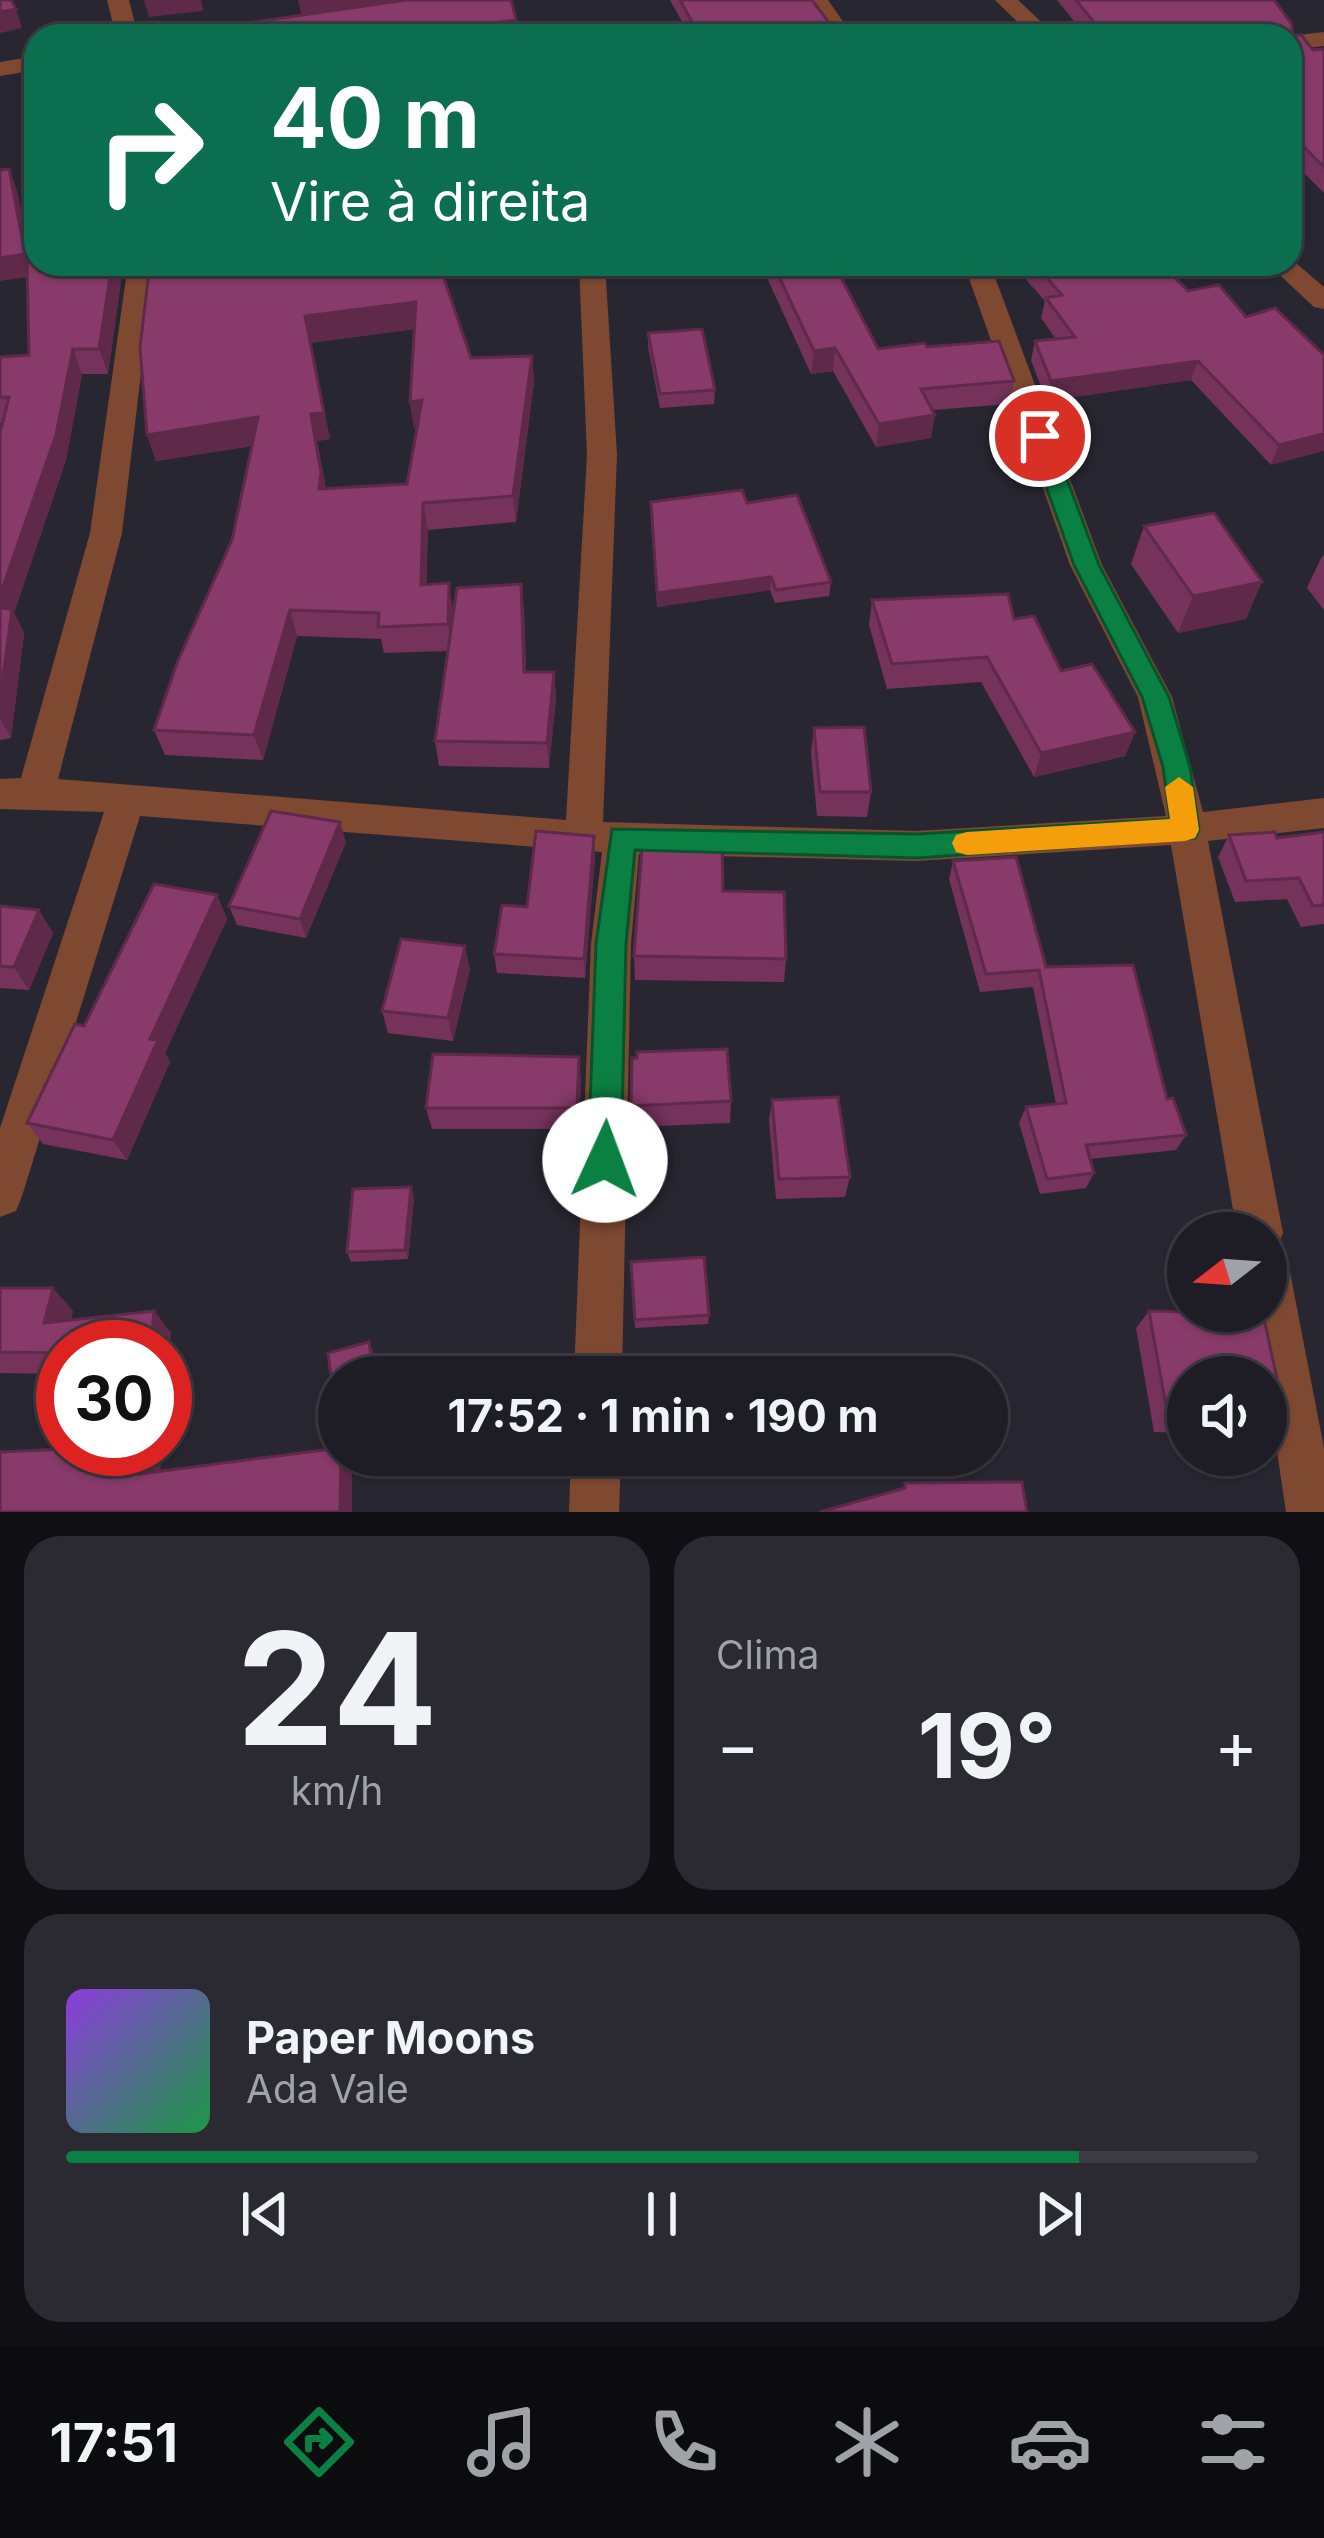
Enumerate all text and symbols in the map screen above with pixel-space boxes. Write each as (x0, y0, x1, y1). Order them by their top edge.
text: 40 m (270, 67, 480, 168)
icon: right (72, 72, 228, 228)
text: Vire à direita (270, 169, 590, 234)
pin (989, 385, 1091, 487)
icon: arrive (1007, 403, 1073, 469)
position arrow (542, 1097, 668, 1223)
north arrow (1167, 1212, 1287, 1332)
map controls (1167, 1212, 1287, 1476)
speed limit sign: 30 (36, 1320, 192, 1476)
button: sound (1167, 1356, 1287, 1476)
text: 17:52 · 1 min · 190 m (448, 1388, 878, 1443)
text: 24 (236, 1594, 438, 1783)
text: Clima (716, 1631, 819, 1678)
text: 19° (918, 1691, 1056, 1800)
text: − (716, 1705, 760, 1785)
text: + (1214, 1705, 1258, 1785)
text: km/h (291, 1767, 383, 1814)
text: Paper Moons (246, 2010, 535, 2065)
text: Ada Vale (246, 2065, 409, 2112)
icon: previous (232, 2181, 298, 2247)
icon: pause (629, 2181, 695, 2247)
icon: next (1026, 2181, 1092, 2247)
icon: directions (277, 2400, 361, 2484)
icon: music (460, 2400, 544, 2484)
icon: phone (642, 2400, 726, 2484)
icon: climate (825, 2400, 909, 2484)
icon: car (1008, 2400, 1092, 2484)
icon: filters (1191, 2400, 1275, 2484)
text: 17:51 (49, 2410, 178, 2475)

